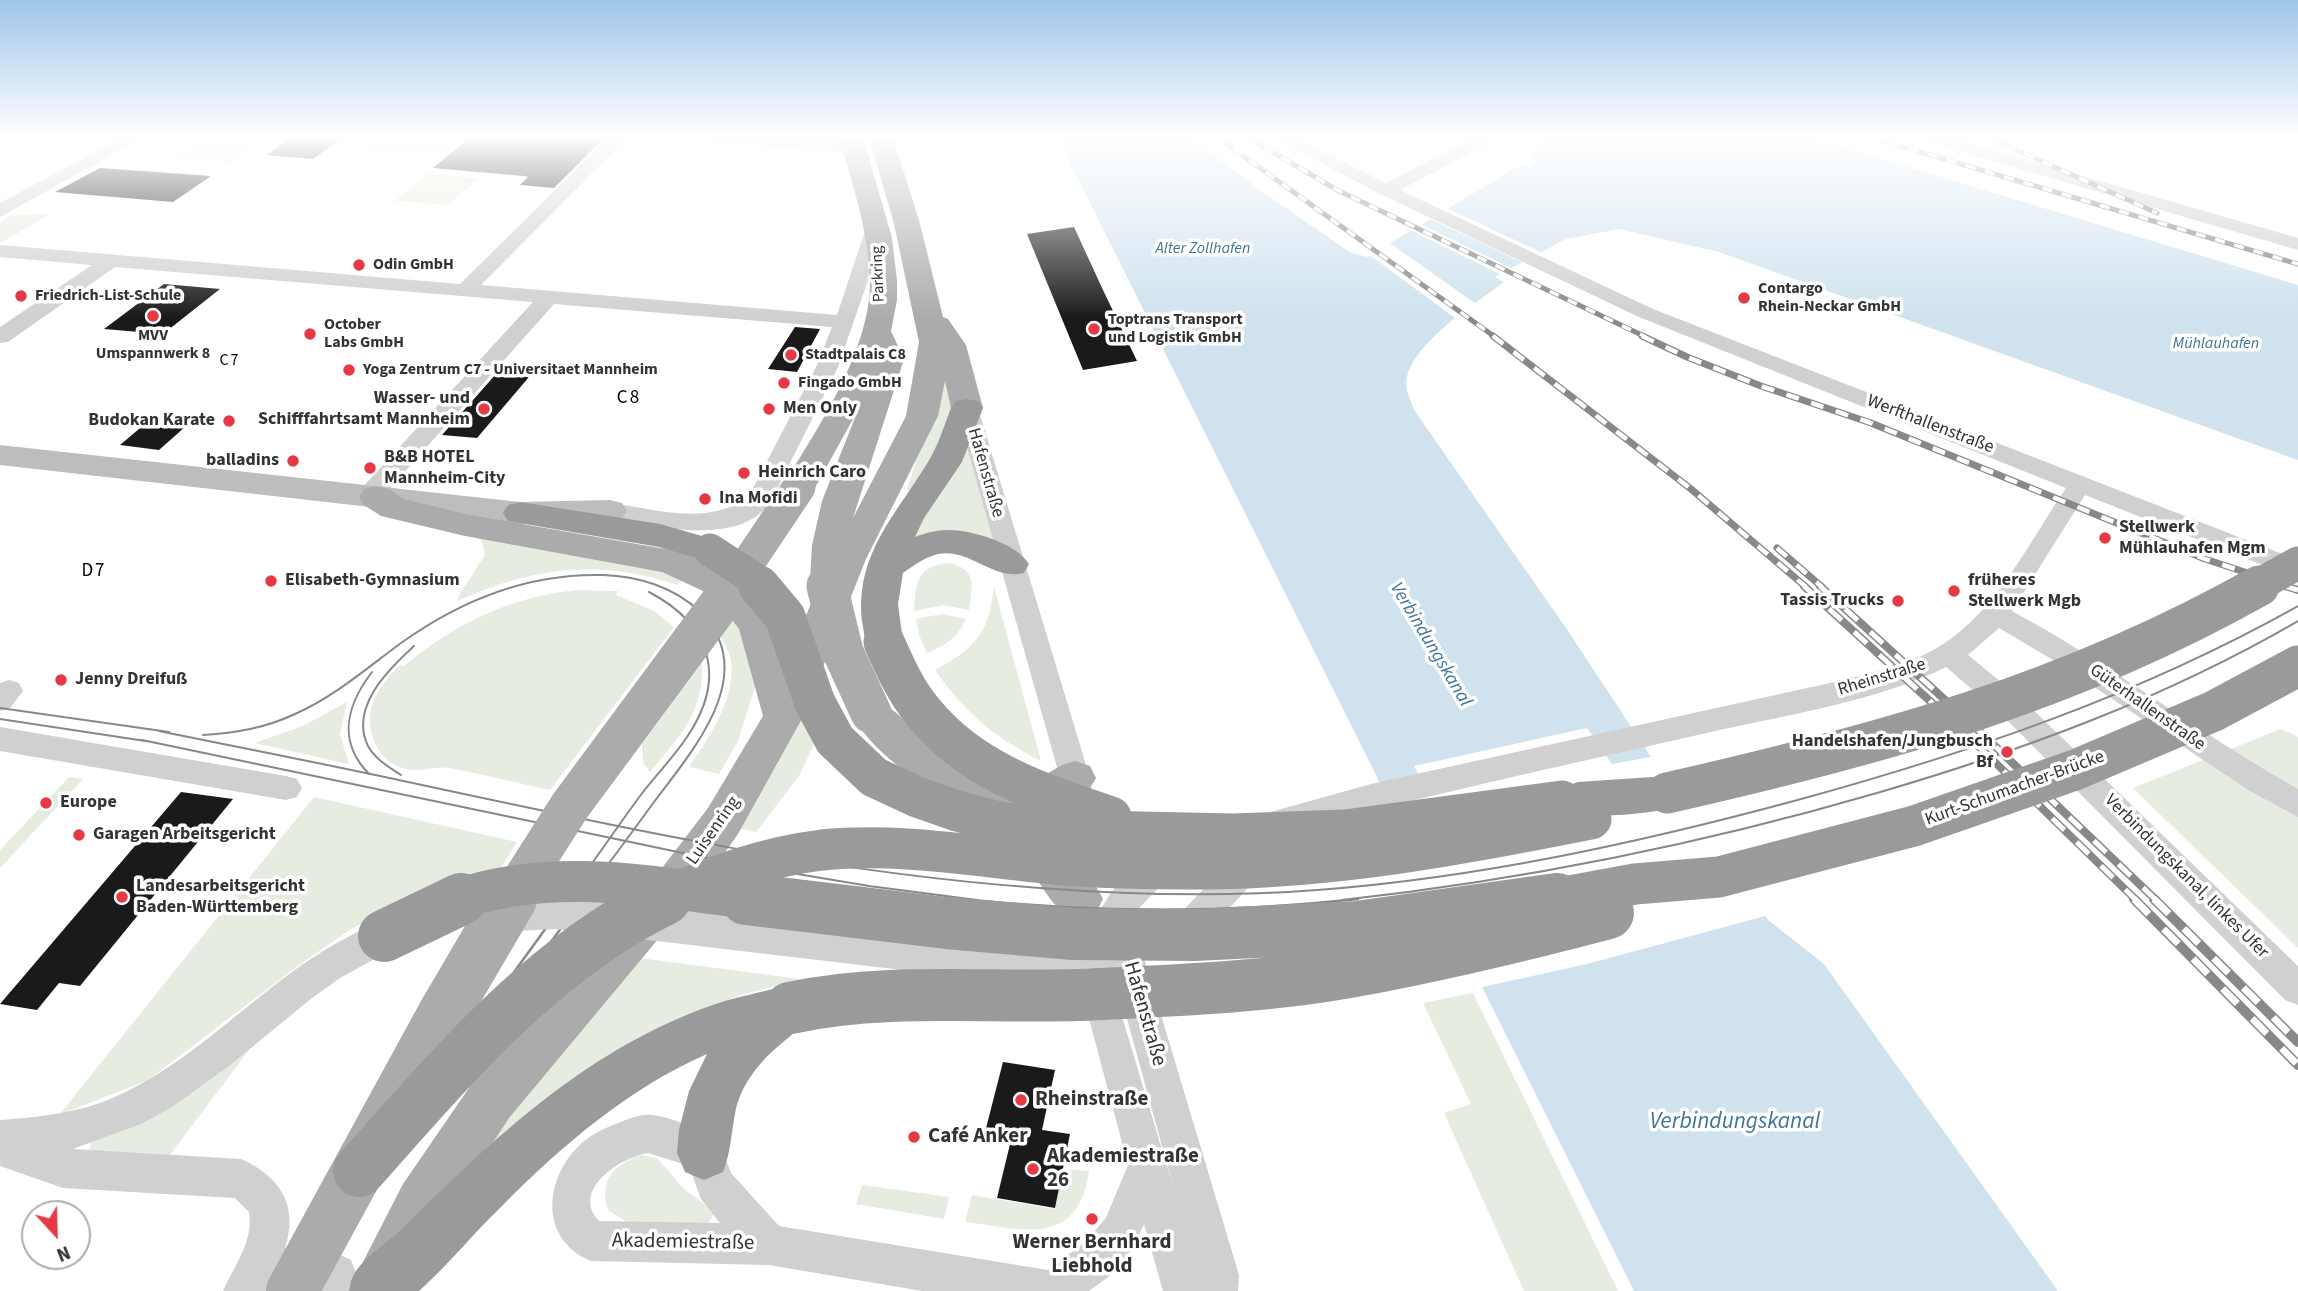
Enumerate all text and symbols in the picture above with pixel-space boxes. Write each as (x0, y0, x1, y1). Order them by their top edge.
water label: Alter Zollhafen (1156, 239, 1250, 259)
street label: Parkring (868, 246, 890, 302)
place label: Odin GmbH (373, 255, 454, 275)
marker: Odin GmbH (351, 257, 367, 273)
place label: Contargo Rhein-Neckar GmbH (1758, 279, 1901, 317)
place label: Friedrich-List-Schule (35, 286, 181, 306)
marker: Friedrich-List-Schule (13, 288, 29, 304)
marker: Contargo Rhein-Neckar GmbH (1736, 290, 1752, 306)
marker: MVV Umspannwerk 8 (145, 308, 161, 324)
place label: Toptrans Transport und Logistik GmbH (1108, 310, 1243, 348)
place label: October Labs GmbH (324, 315, 404, 353)
marker: Toptrans Transport und Logistik GmbH (1086, 321, 1102, 337)
place label: MVV Umspannwerk 8 (96, 326, 210, 364)
marker: October Labs GmbH (302, 326, 318, 342)
water label: Mühlauhafen (2173, 334, 2259, 354)
place label: Stadtpalais C8 (805, 345, 906, 365)
marker: Stadtpalais C8 (783, 347, 799, 363)
district label: C7 (220, 351, 240, 371)
place label: Yoga Zentrum C7 - Universitaet Mannheim (363, 360, 658, 380)
marker: Yoga Zentrum C7 - Universitaet Mannheim (341, 362, 357, 378)
place label: Fingado GmbH (798, 373, 902, 393)
marker: Fingado GmbH (776, 375, 792, 391)
place label: Wasser- und Schifffahrtsamt Mannheim (258, 388, 470, 430)
district label: C8 (617, 388, 641, 410)
street label: Werfthallenstraße (1863, 391, 1997, 459)
place label: Men Only (783, 398, 857, 420)
marker: Wasser- und Schifffahrtsamt Mannheim (476, 401, 492, 417)
marker: Men Only (761, 401, 777, 417)
place label: Budokan Karate (88, 410, 215, 432)
marker: Budokan Karate (221, 413, 237, 429)
street label: Hafenstraße (962, 426, 1008, 520)
place label: B&B HOTEL Mannheim-City (384, 447, 505, 490)
place label: balladins (206, 450, 279, 472)
marker: balladins (285, 453, 301, 469)
marker: B&B HOTEL Mannheim-City (362, 460, 378, 476)
place label: Heinrich Caro (758, 462, 866, 484)
marker: Heinrich Caro (736, 465, 752, 481)
place label: Ina Mofidi (719, 488, 798, 510)
marker: Ina Mofidi (697, 491, 713, 507)
place label: Stellwerk Mühlauhafen Mgm (2119, 517, 2266, 560)
marker: Stellwerk Mühlauhafen Mgm (2097, 530, 2113, 546)
district label: D7 (82, 561, 106, 583)
place label: Elisabeth-Gymnasium (285, 570, 460, 592)
place label: früheres Stellwerk Mgb (1968, 570, 2081, 612)
marker: Elisabeth-Gymnasium (263, 573, 279, 589)
water label: Verbindungskanal (1384, 579, 1476, 711)
marker: früheres Stellwerk Mgb (1946, 583, 1962, 599)
place label: Tassis Trucks (1780, 590, 1884, 612)
marker: Tassis Trucks (1890, 593, 1906, 609)
street label: Rheinstraße (1835, 654, 1929, 702)
street label: Güterhallenstraße (2085, 660, 2209, 756)
place label: Jenny Dreifuß (75, 669, 187, 691)
marker: Jenny Dreifuß (53, 672, 69, 688)
place label: Handelshafen/Jungbusch Bf (1792, 731, 1993, 774)
marker: Handelshafen/Jungbusch Bf (1999, 744, 2015, 760)
street label: Kurt-Schumacher-Brücke (1922, 746, 2108, 832)
street label: Verbindungskanal, linkes Ufer (2099, 790, 2273, 964)
place label: Europe (60, 792, 117, 814)
street label: Luisenring (683, 793, 745, 869)
marker: Europe (38, 795, 54, 811)
place label: Garagen Arbeitsgericht (93, 824, 276, 846)
marker: Garagen Arbeitsgericht (71, 827, 87, 843)
place label: Landesarbeitsgericht Baden-Württemberg (136, 876, 305, 918)
marker: Landesarbeitsgericht Baden-Württemberg (114, 889, 130, 905)
street label: Hafenstraße (1117, 959, 1171, 1069)
place label: Rheinstraße (1035, 1087, 1148, 1113)
marker: Rheinstraße (1013, 1092, 1029, 1108)
water label: Verbindungskanal (1650, 1109, 1820, 1137)
place label: Café Anker (928, 1124, 1028, 1150)
marker: Café Anker (906, 1129, 922, 1145)
place label: Akademiestraße 26 (1047, 1144, 1199, 1194)
marker: Akademiestraße 26 (1025, 1161, 1041, 1177)
north arrow (21, 1200, 91, 1270)
marker: Werner Bernhard Liebhold (1084, 1211, 1100, 1227)
street label: Akademiestraße (611, 1229, 755, 1257)
place label: Werner Bernhard Liebhold (1013, 1230, 1171, 1280)
text: N (52, 1238, 74, 1268)

